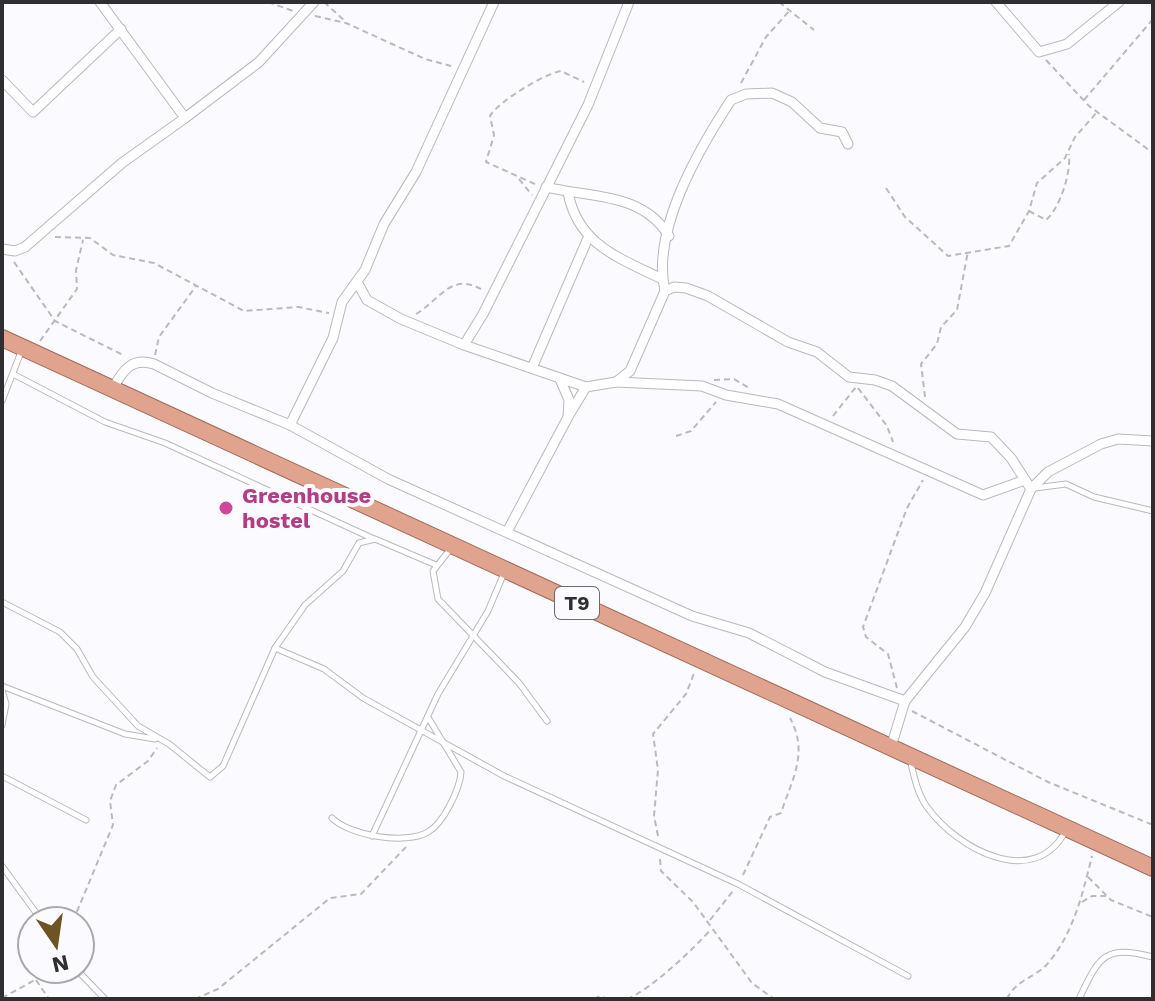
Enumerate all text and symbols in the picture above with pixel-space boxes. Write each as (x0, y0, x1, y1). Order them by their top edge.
place label: Greenhouse hostel (242, 483, 371, 533)
marker: Greenhouse hostel (217, 499, 235, 517)
road number: T9 (555, 587, 599, 619)
north arrow (16, 905, 96, 985)
text: N (50, 950, 71, 978)

